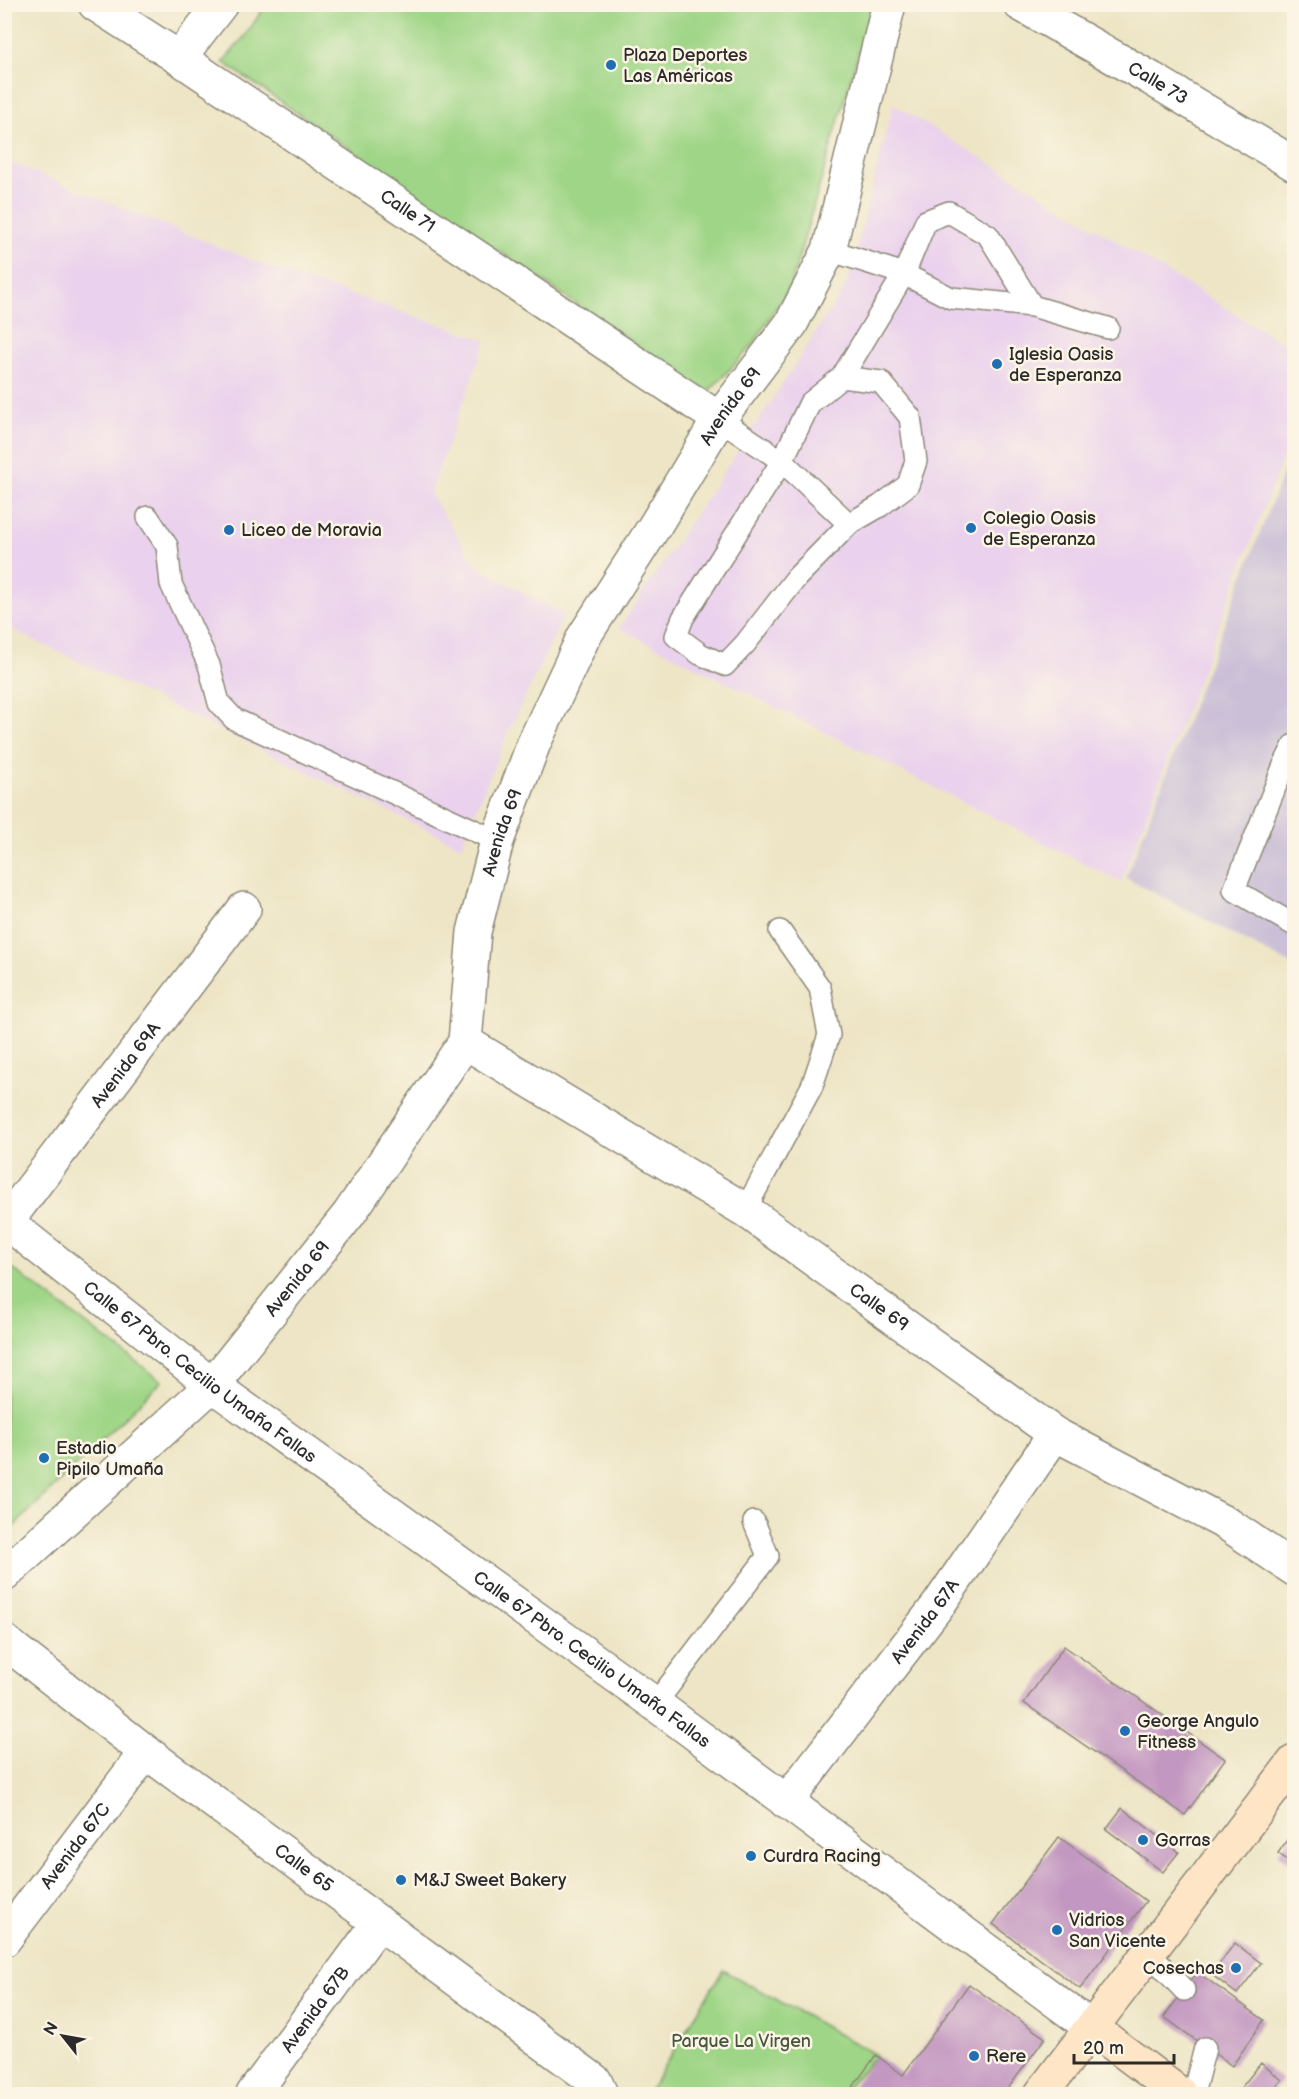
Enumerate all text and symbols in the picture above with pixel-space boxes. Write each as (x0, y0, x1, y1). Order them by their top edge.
place label: Plaza Deportes Las Américas (623, 45, 747, 87)
street label: Calle 73 (1124, 57, 1192, 109)
marker: Plaza Deportes Las Américas (604, 58, 618, 72)
street label: Calle 71 (376, 185, 439, 237)
place label: Iglesia Oasis de Esperanza (1009, 344, 1122, 386)
marker: Iglesia Oasis de Esperanza (990, 357, 1004, 371)
street label: Avenida 69 (695, 363, 765, 449)
place label: Colegio Oasis de Esperanza (983, 508, 1096, 550)
place label: Liceo de Moravia (241, 520, 382, 541)
marker: Colegio Oasis de Esperanza (964, 521, 978, 535)
marker: Liceo de Moravia (222, 523, 236, 537)
street label: Avenida 69 (478, 786, 526, 878)
street label: Avenida 69A (86, 1018, 165, 1112)
street label: Avenida 69 (261, 1237, 334, 1321)
street label: Calle 67 Pbro. Cecilio Umaña Fallas (79, 1277, 321, 1467)
street label: Calle 69 (845, 1279, 913, 1335)
place label: Estadio Pipilo Umaña (56, 1438, 164, 1480)
marker: Estadio Pipilo Umaña (37, 1451, 51, 1465)
street label: Calle 67 Pbro. Cecilio Umaña Fallas (469, 1566, 715, 1752)
street label: Avenida 67A (886, 1575, 963, 1668)
place label: George Angulo Fitness (1137, 1711, 1259, 1753)
marker: George Angulo Fitness (1118, 1724, 1132, 1738)
street label: Avenida 67C (36, 1799, 114, 1893)
place label: Gorras (1155, 1830, 1211, 1851)
marker: Gorras (1136, 1833, 1150, 1847)
street label: Calle 65 (270, 1839, 337, 1896)
place label: Curdra Racing (763, 1846, 881, 1867)
marker: Curdra Racing (744, 1849, 758, 1863)
place label: M&J Sweet Bakery (413, 1870, 567, 1891)
marker: M&J Sweet Bakery (394, 1873, 408, 1887)
place label: Vidrios San Vicente (1069, 1910, 1166, 1952)
marker: Vidrios San Vicente (1050, 1923, 1064, 1937)
place label: Cosechas (1143, 1958, 1224, 1979)
marker: Cosechas (1229, 1961, 1243, 1975)
street label: Avenida 67B (277, 1962, 354, 2057)
north arrow (33, 2006, 93, 2066)
text: N (40, 2019, 63, 2039)
scale bar (1074, 2027, 1174, 2065)
park label: Parque La Virgen (671, 2031, 811, 2052)
text: 20 m (1083, 2038, 1124, 2059)
place label: Rere (986, 2046, 1027, 2067)
marker: Rere (967, 2049, 981, 2063)

